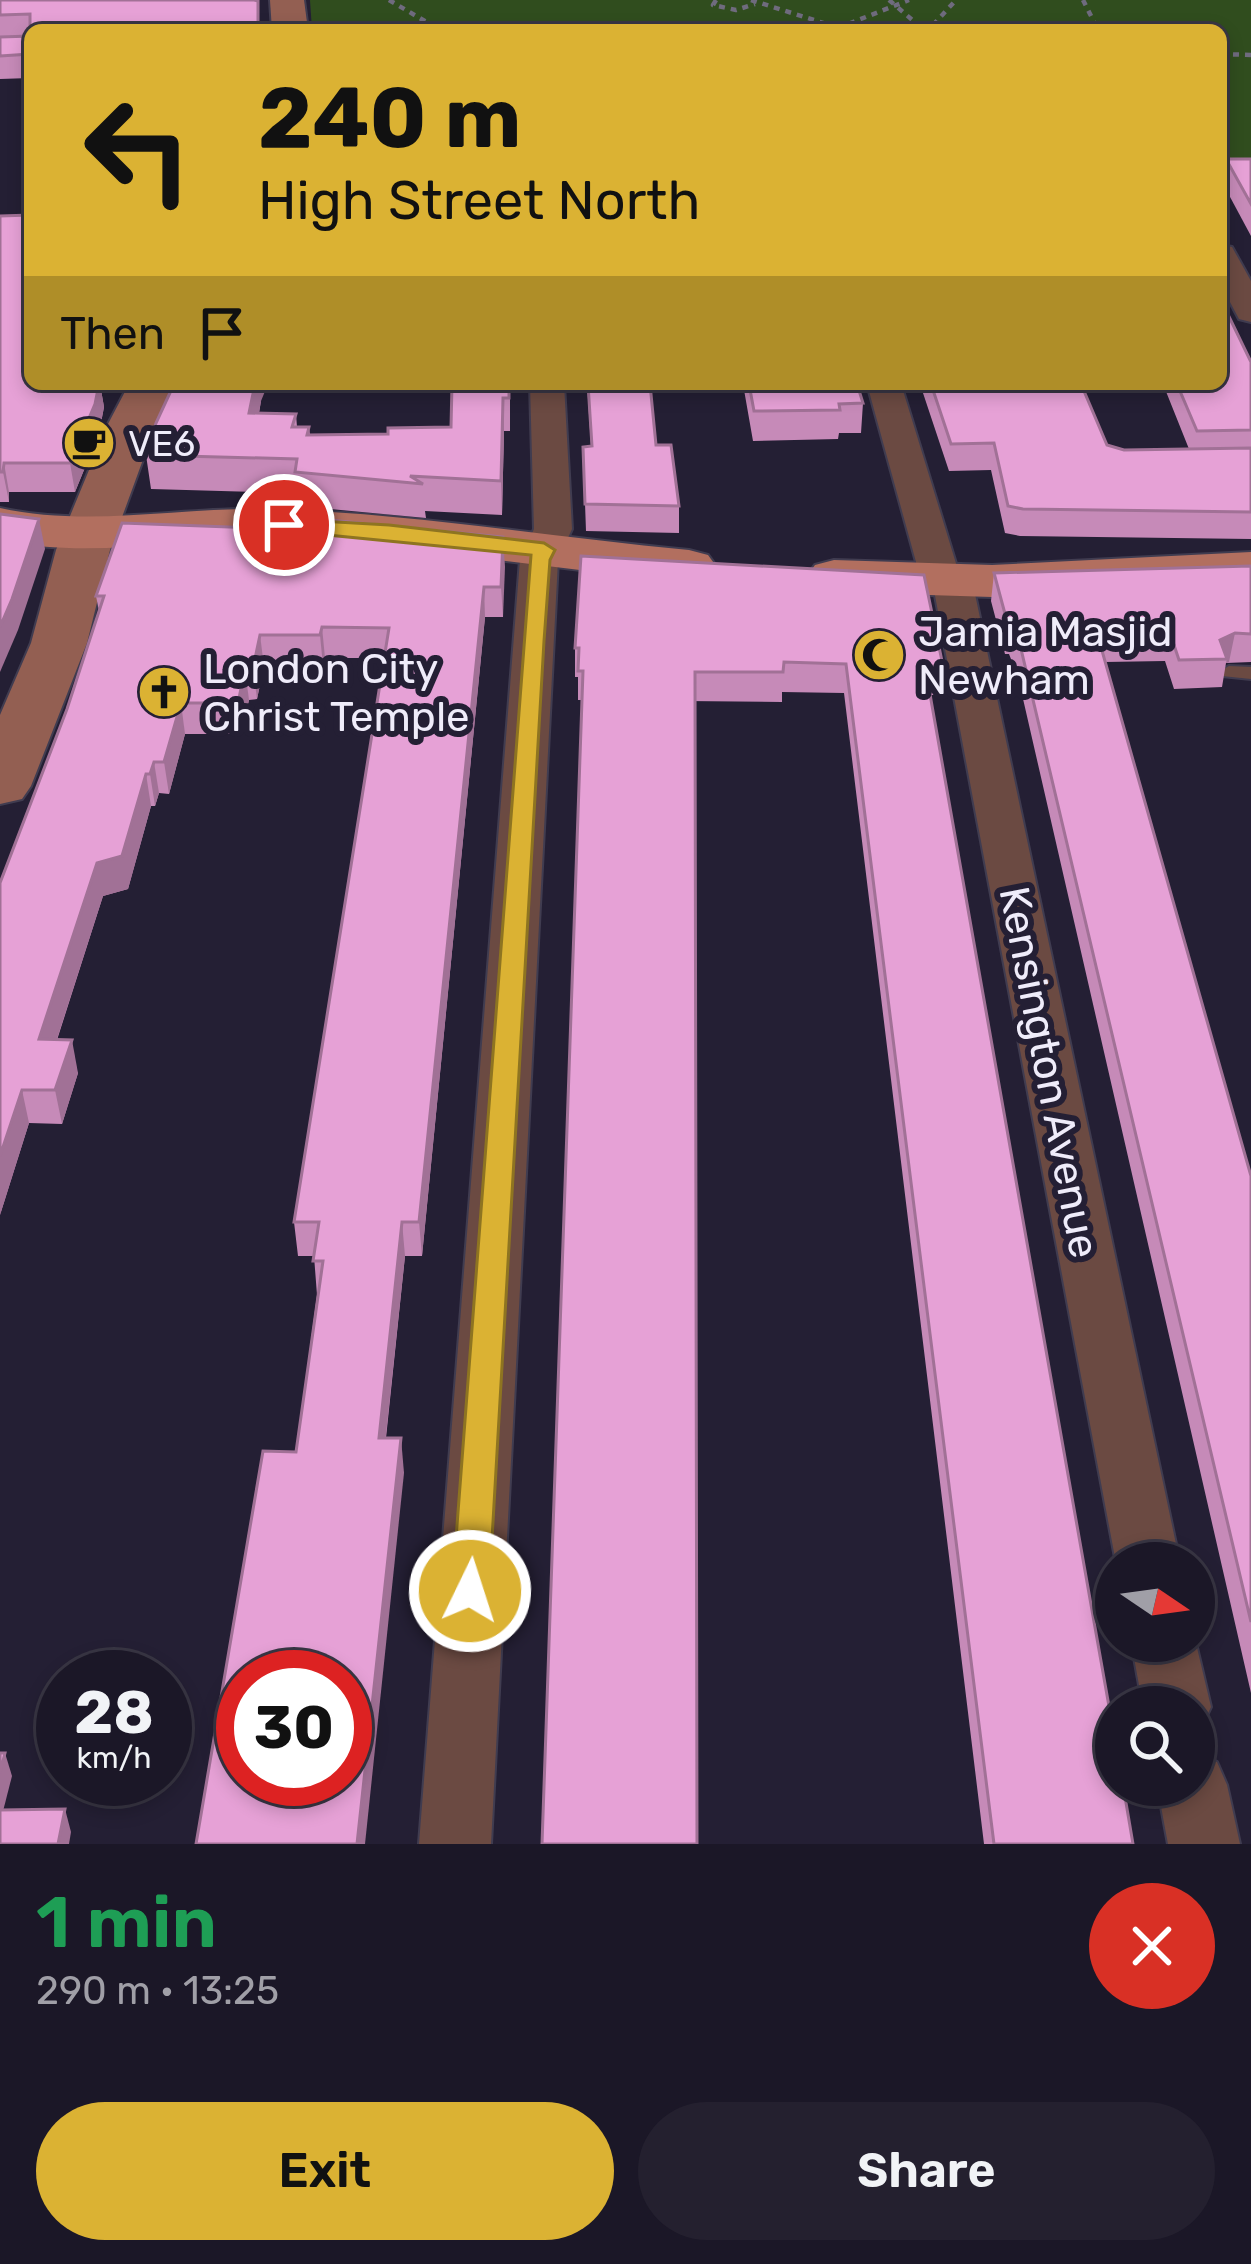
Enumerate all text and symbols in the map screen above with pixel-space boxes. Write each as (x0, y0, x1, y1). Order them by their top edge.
text: 240 m (258, 68, 522, 168)
icon: left (60, 72, 216, 228)
text: High Street North (258, 169, 700, 233)
icon: arrive (189, 300, 255, 366)
text: Then (60, 307, 165, 360)
cafe icon: VE6 (61, 415, 117, 471)
place label: VE6 (128, 422, 195, 465)
pin (233, 474, 335, 576)
icon: arrive (251, 492, 317, 558)
place label: Jamia Masjid Newham (918, 607, 1172, 705)
mosque icon: Jamia Masjid Newham (851, 627, 907, 683)
place label: London City Christ Temple (203, 644, 470, 742)
church icon: London City Christ Temple (136, 664, 192, 720)
street label: Kensington Avenue (988, 882, 1110, 1262)
position arrow (407, 1528, 533, 1654)
north arrow (1095, 1542, 1215, 1662)
map controls (1095, 1542, 1215, 1806)
speed limit sign: 30 (216, 1650, 372, 1806)
text: 28 (74, 1677, 154, 1748)
button: search (1095, 1686, 1215, 1806)
text: km/h (77, 1740, 151, 1776)
text: 1 min (36, 1880, 217, 1965)
button: close (1089, 1883, 1215, 2009)
text: 290 m · 13:25 (36, 1968, 279, 2014)
button: Exit (36, 2102, 614, 2240)
button: Share (638, 2102, 1215, 2240)

